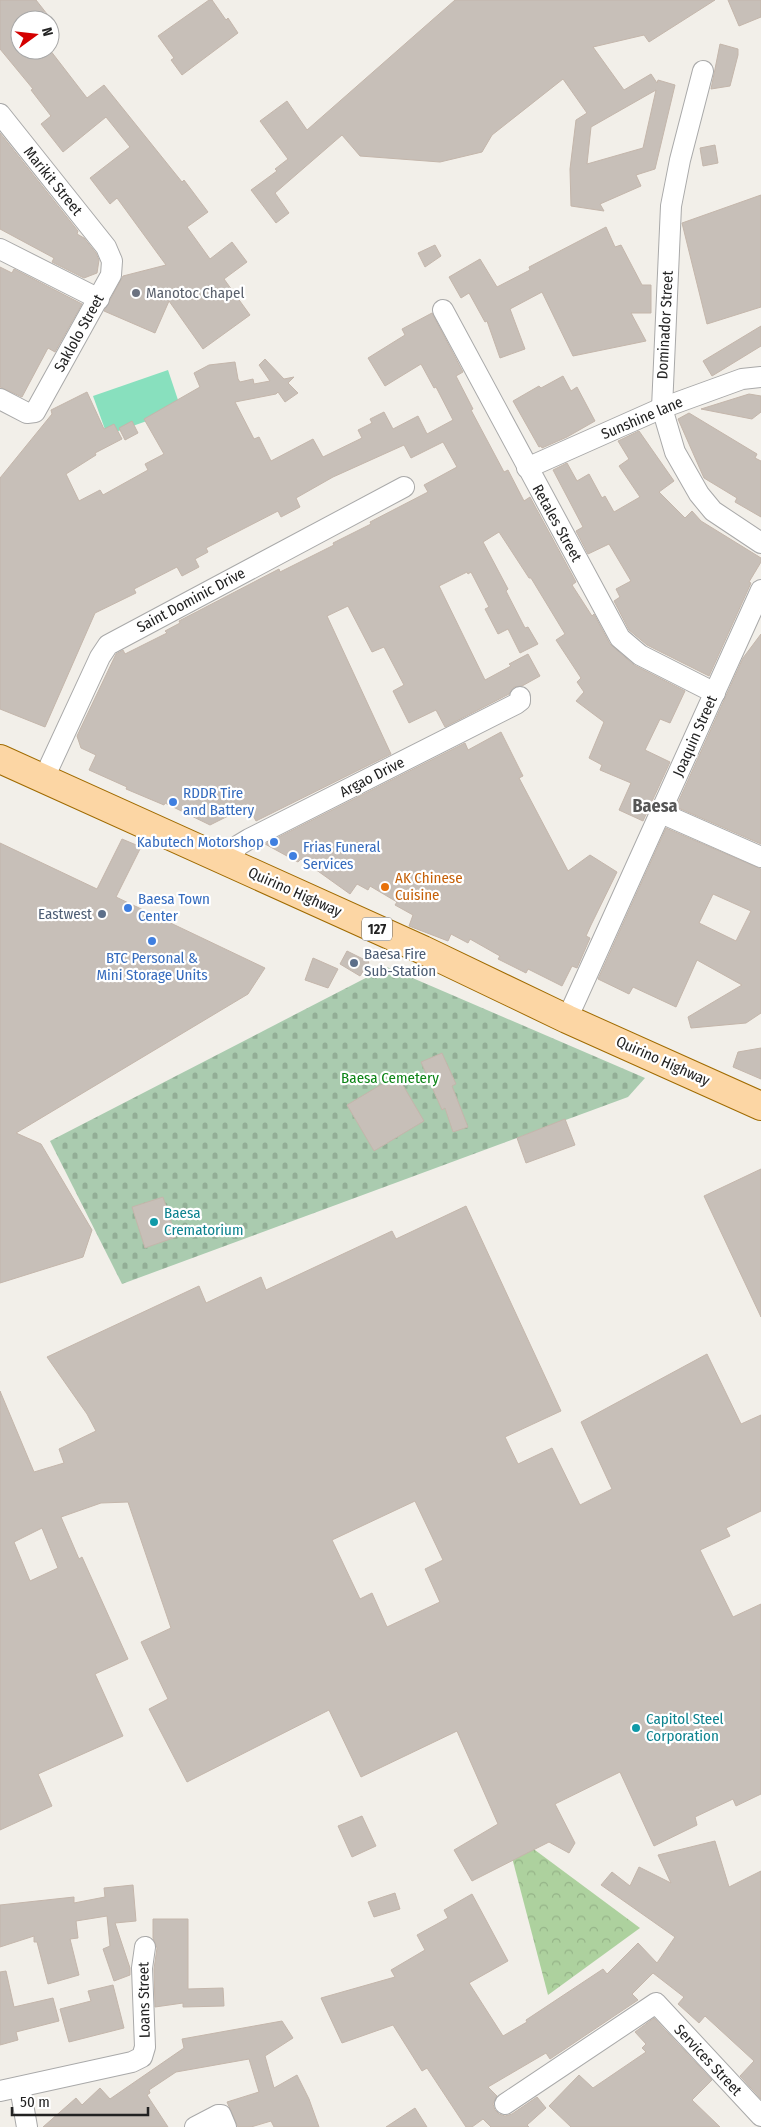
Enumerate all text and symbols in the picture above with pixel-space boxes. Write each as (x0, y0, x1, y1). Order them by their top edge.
north arrow (10, 10, 60, 60)
text: N (38, 26, 56, 38)
street label: Marikit Street (20, 143, 86, 219)
street label: Dominador Street (653, 270, 677, 380)
place label: Manotoc Chapel (146, 284, 244, 302)
marker: Manotoc Chapel (130, 287, 142, 299)
street label: Saklolo Street (50, 291, 108, 375)
street label: Sunshine lane (599, 393, 685, 443)
street label: Retales Street (528, 481, 586, 565)
street label: Saint Dominic Drive (134, 564, 248, 636)
street label: Joaquin Street (669, 692, 721, 779)
street label: Argao Drive (337, 753, 407, 801)
place label: RDDR Tire and Battery (183, 784, 255, 819)
district label: Baesa (633, 795, 677, 817)
marker: RDDR Tire and Battery (167, 796, 179, 808)
place label: Kabutech Motorshop (137, 833, 264, 851)
marker: Kabutech Motorshop (268, 836, 280, 848)
place label: Frias Funeral Services (303, 838, 380, 873)
marker: Frias Funeral Services (287, 850, 299, 862)
street label: Quirino Highway (245, 863, 345, 921)
place label: AK Chinese Cuisine (395, 869, 463, 904)
marker: AK Chinese Cuisine (379, 881, 391, 893)
place label: Baesa Town Center (138, 890, 210, 925)
marker: Baesa Town Center (122, 902, 134, 914)
place label: Eastwest (38, 905, 92, 923)
marker: Eastwest (96, 908, 108, 920)
road number: 127 (362, 918, 392, 941)
marker: BTC Personal & Mini Storage Units (146, 935, 158, 947)
place label: Baesa Fire Sub-Station (364, 945, 436, 980)
place label: BTC Personal & Mini Storage Units (96, 949, 208, 984)
marker: Baesa Fire Sub-Station (348, 957, 360, 969)
street label: Quirino Highway (613, 1032, 713, 1090)
park label: Baesa Cemetery (341, 1069, 439, 1087)
place label: Baesa Crematorium (164, 1204, 243, 1239)
marker: Baesa Crematorium (148, 1216, 160, 1228)
place label: Capitol Steel Corporation (646, 1710, 724, 1745)
marker: Capitol Steel Corporation (630, 1722, 642, 1734)
street label: Loans Street (134, 1962, 154, 2038)
street label: Services Street (670, 2021, 746, 2099)
scale bar (12, 2084, 149, 2116)
text: 50 m (20, 2093, 50, 2111)

